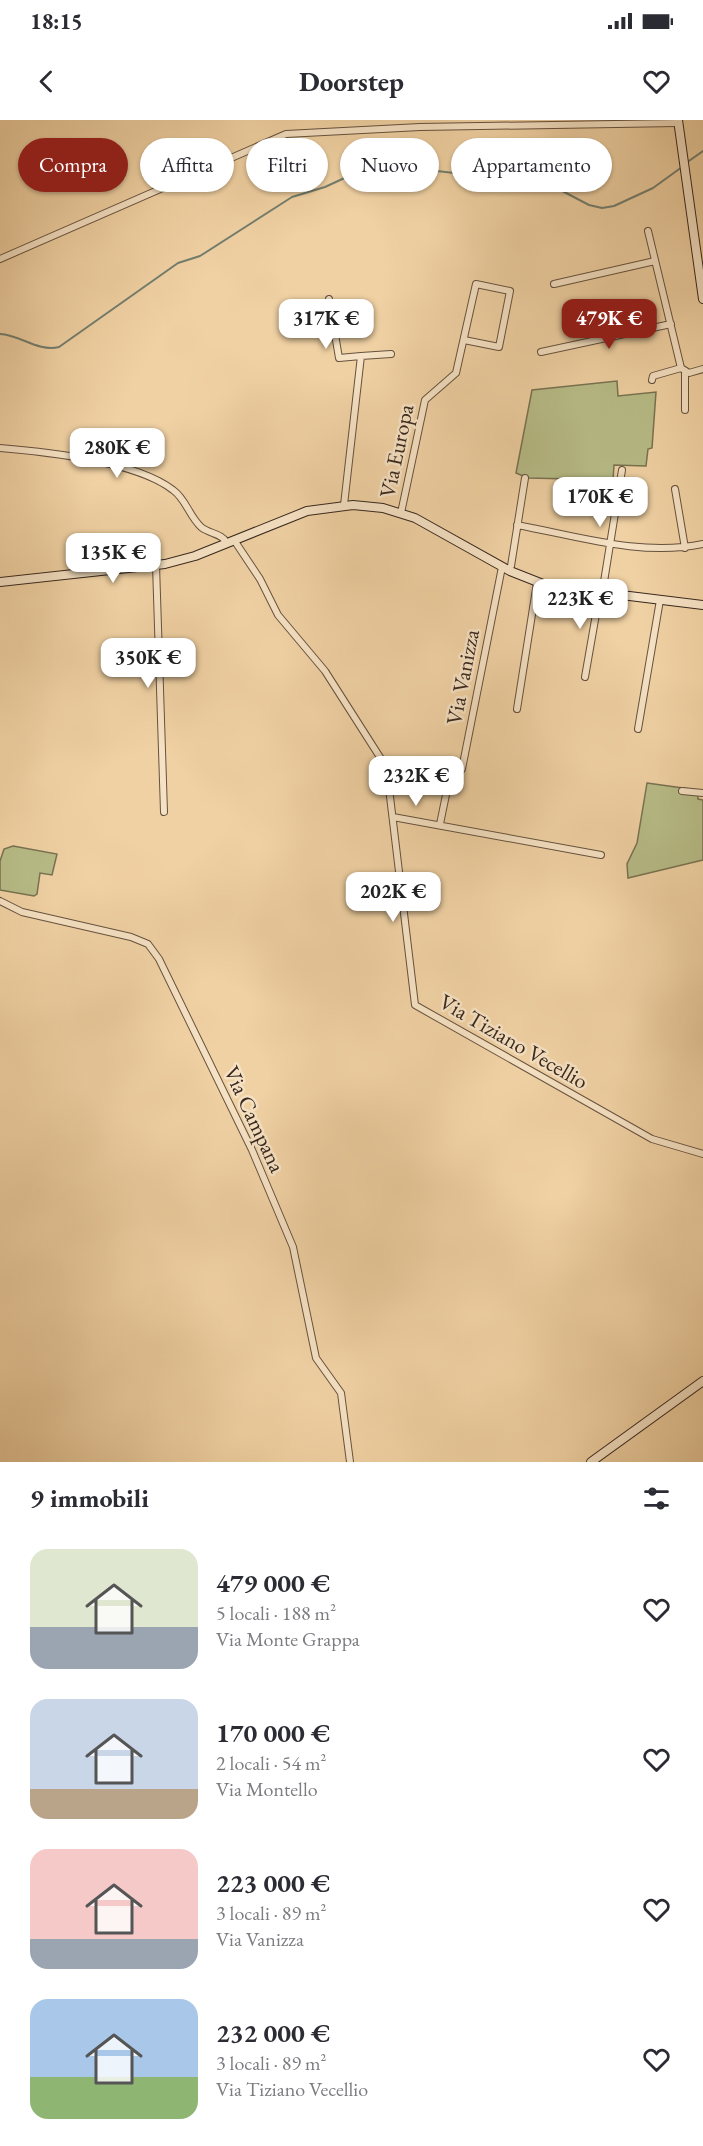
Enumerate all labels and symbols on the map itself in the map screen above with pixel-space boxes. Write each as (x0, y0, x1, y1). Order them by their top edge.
pin: 317K € (277, 299, 375, 350)
pin: 479K € (560, 299, 658, 350)
street label: Via Europa (372, 401, 421, 501)
pin: 280K € (68, 428, 166, 479)
pin: 170K € (551, 477, 649, 528)
pin: 135K € (64, 533, 162, 584)
pin: 223K € (531, 579, 629, 630)
street label: Via Vanizza (439, 627, 486, 727)
pin: 350K € (99, 638, 197, 689)
pin: 232K € (367, 756, 465, 807)
pin: 202K € (344, 872, 442, 923)
street label: Via Tiziano Vecellio (434, 987, 594, 1096)
street label: Via Campana (217, 1061, 292, 1177)

